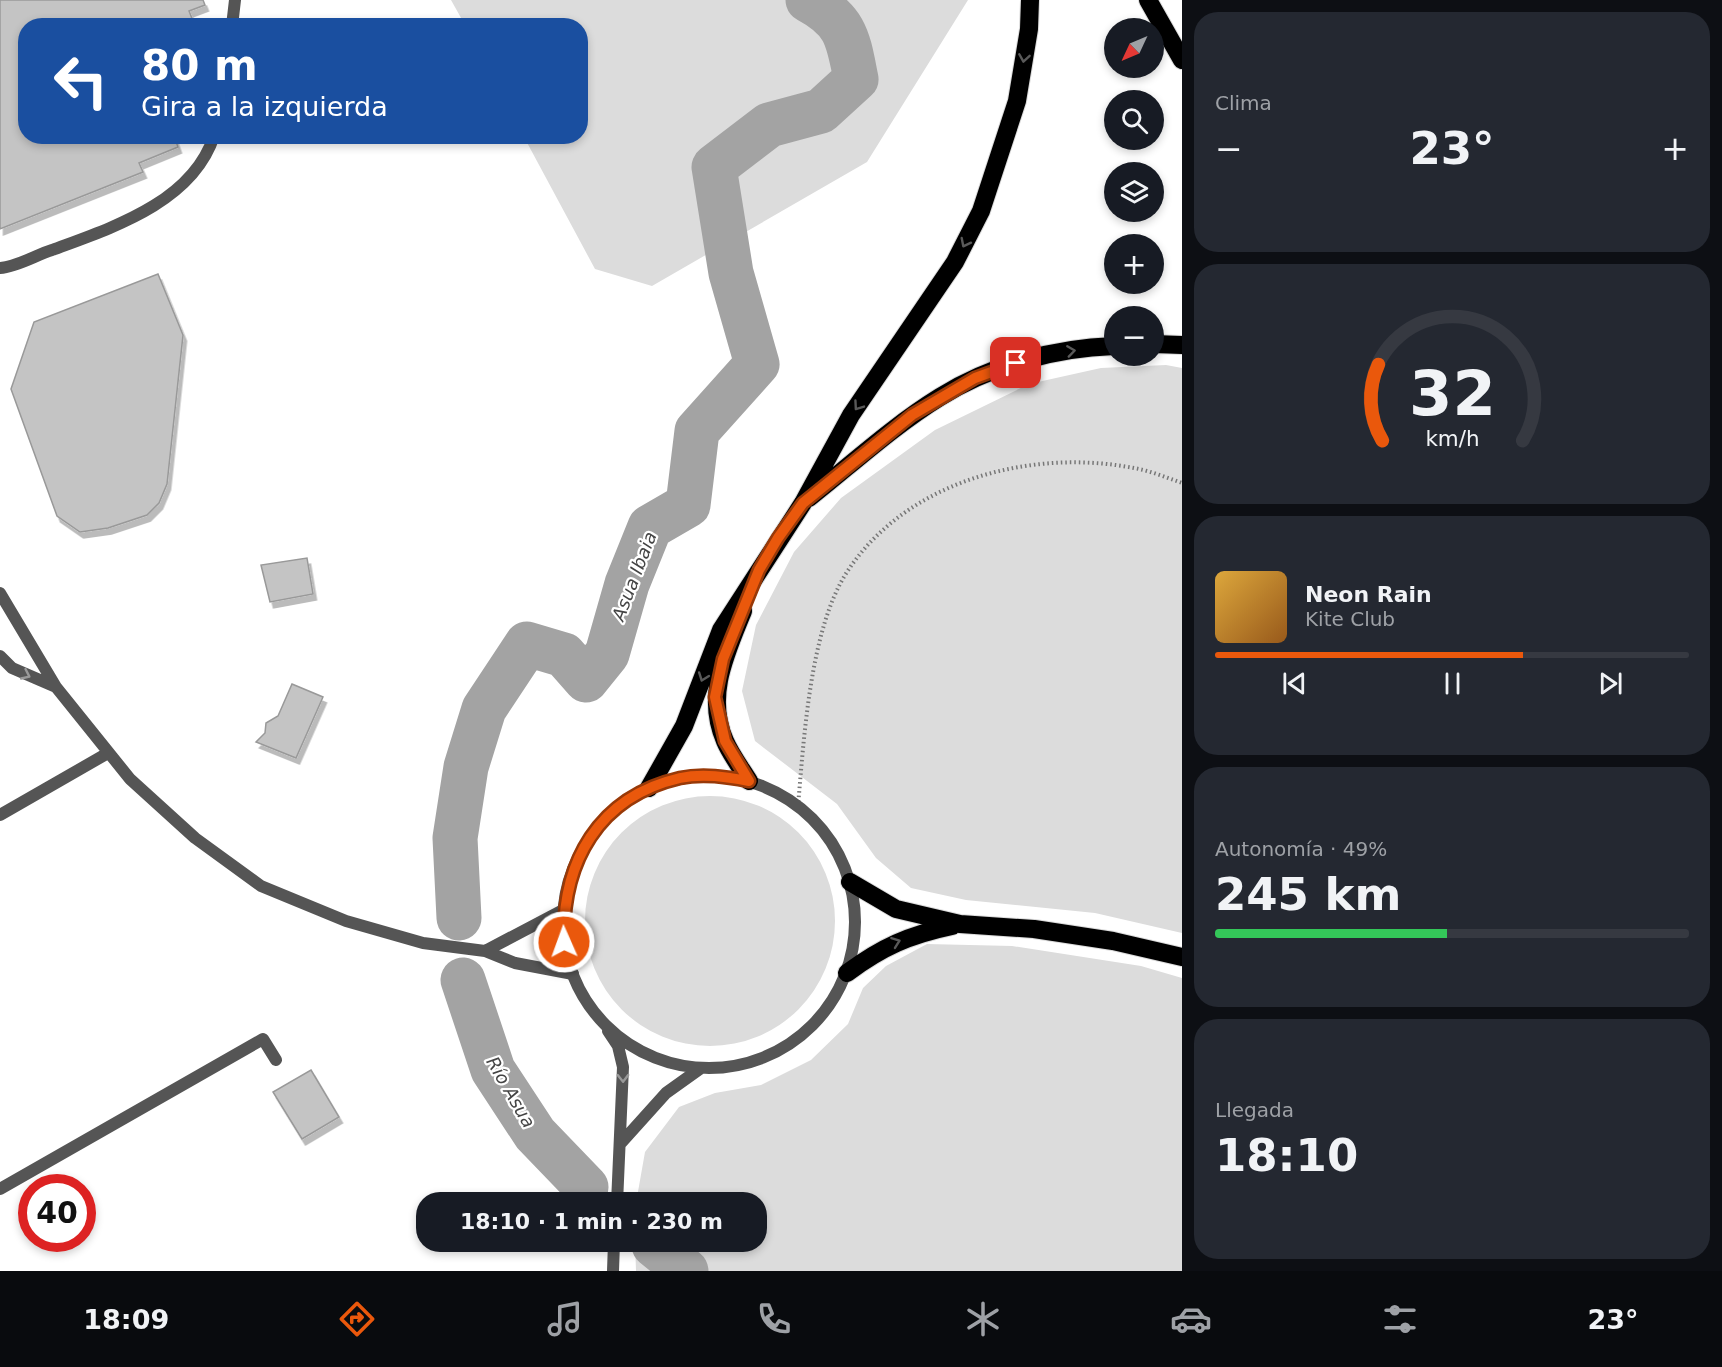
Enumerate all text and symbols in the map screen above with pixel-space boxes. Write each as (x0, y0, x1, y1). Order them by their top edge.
north arrow (1104, 18, 1164, 78)
map controls (1104, 18, 1164, 366)
text: 80 m (141, 41, 258, 90)
icon: left (42, 42, 120, 120)
one-way arrow (1019, 53, 1031, 63)
button: search (1104, 90, 1164, 150)
text: Gira a la izquierda (141, 91, 388, 122)
text: Clima (1215, 91, 1272, 115)
text: 23° (1409, 122, 1495, 175)
text: − (1215, 129, 1243, 168)
text: + (1661, 129, 1689, 168)
button: layers (1104, 162, 1164, 222)
button: + (1104, 234, 1164, 294)
one-way arrow (960, 236, 972, 247)
button: − (1104, 306, 1164, 366)
pin (990, 337, 1041, 388)
one-way arrow (1067, 345, 1076, 357)
icon: arrive (999, 346, 1032, 379)
text: 32 (1409, 357, 1495, 430)
one-way arrow (854, 399, 865, 410)
text: km/h (1425, 426, 1479, 451)
water label: Asua Ibaia (607, 529, 661, 624)
text: Neon Rain (1305, 582, 1432, 607)
text: Kite Club (1305, 607, 1395, 631)
one-way arrow (19, 667, 30, 679)
icon: previous (1278, 667, 1311, 700)
icon: pause (1436, 667, 1469, 700)
icon: next (1594, 667, 1627, 700)
one-way arrow (697, 671, 710, 682)
text: Autonomía · 49% (1215, 837, 1387, 861)
text: 245 km (1215, 868, 1401, 921)
position arrow (532, 910, 596, 974)
one-way arrow (890, 937, 901, 949)
water label: Río Asua (482, 1053, 540, 1131)
one-way arrow (617, 1073, 629, 1082)
text: Llegada (1215, 1098, 1294, 1122)
text: 18:10 (1215, 1129, 1358, 1182)
speed limit sign: 40 (18, 1174, 96, 1252)
text: 18:10 · 1 min · 230 m (460, 1209, 723, 1234)
icon: directions (336, 1298, 378, 1340)
icon: music (544, 1298, 586, 1340)
icon: phone (753, 1298, 795, 1340)
icon: climate (962, 1298, 1004, 1340)
icon: car (1170, 1298, 1212, 1340)
icon: filters (1379, 1298, 1421, 1340)
text: 18:09 (83, 1304, 169, 1335)
text: 23° (1588, 1304, 1639, 1335)

